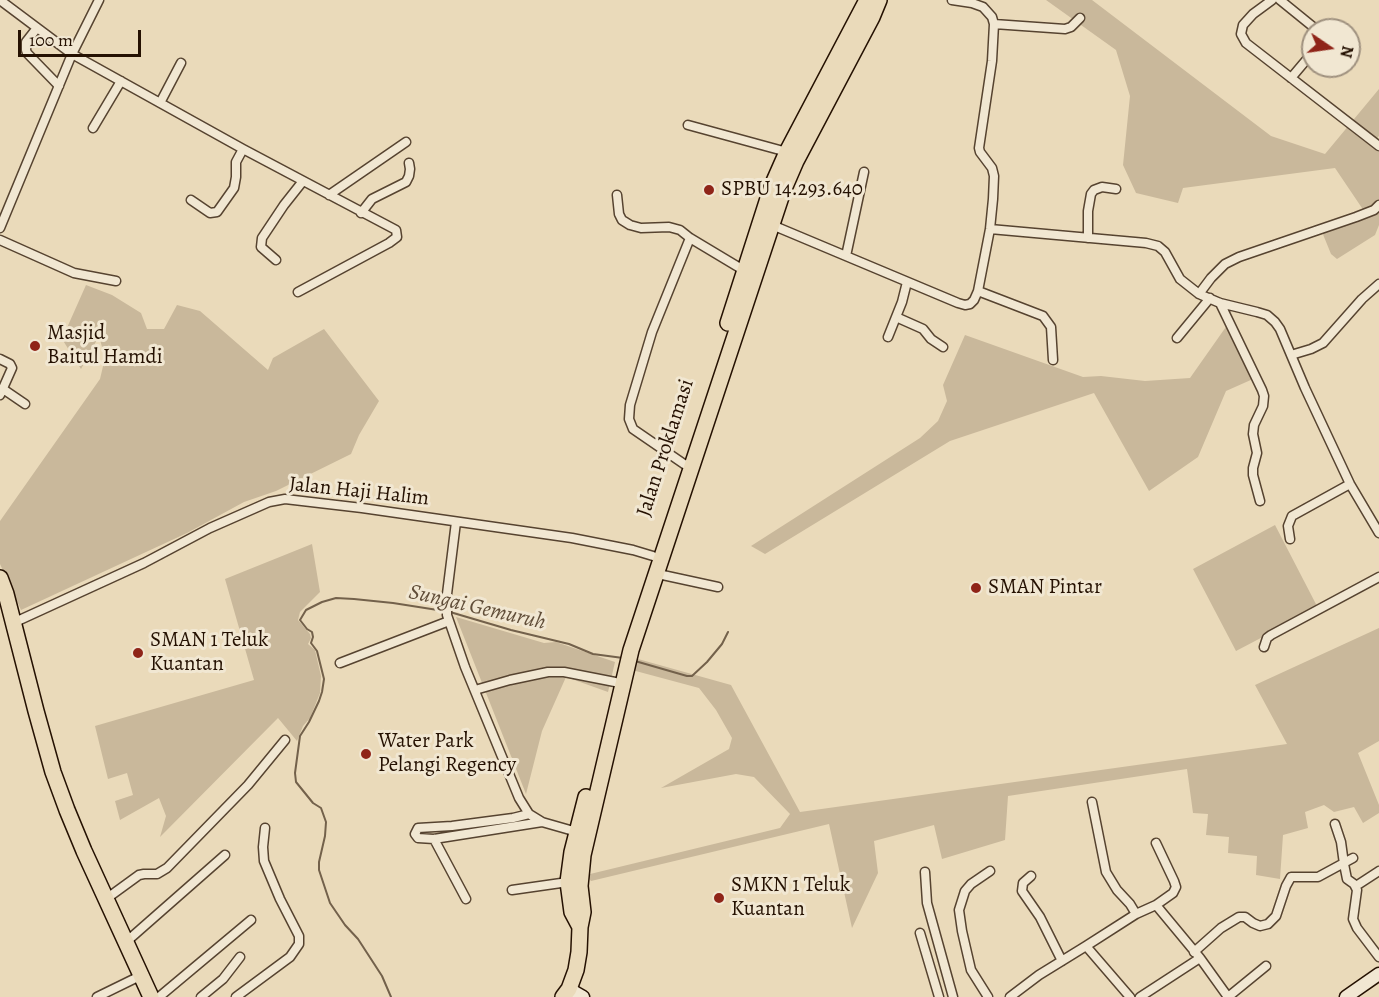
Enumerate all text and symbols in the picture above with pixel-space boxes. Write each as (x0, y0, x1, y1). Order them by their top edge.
scale bar (21, 18, 144, 56)
north arrow (1301, 18, 1361, 78)
text: 100 m (29, 28, 73, 52)
text: N (1335, 43, 1359, 60)
place label: SPBU 14.293.640 (721, 177, 863, 203)
marker: SPBU 14.293.640 (702, 183, 716, 197)
place label: Masjid Baitul Hamdi (47, 321, 163, 371)
marker: Masjid Baitul Hamdi (28, 339, 42, 353)
street label: Jalan Proklamasi (632, 376, 700, 520)
street label: Jalan Haji Halim (288, 472, 430, 512)
place label: SMAN Pintar (988, 575, 1102, 601)
water label: Sungai Gemuruh (406, 579, 548, 637)
marker: SMAN Pintar (969, 581, 983, 595)
place label: SMAN 1 Teluk Kuantan (150, 628, 268, 678)
marker: SMAN 1 Teluk Kuantan (131, 646, 145, 660)
place label: Water Park Pelangi Regency (378, 729, 516, 779)
marker: Water Park Pelangi Regency (359, 747, 373, 761)
place label: SMKN 1 Teluk Kuantan (731, 873, 850, 923)
marker: SMKN 1 Teluk Kuantan (712, 891, 726, 905)

